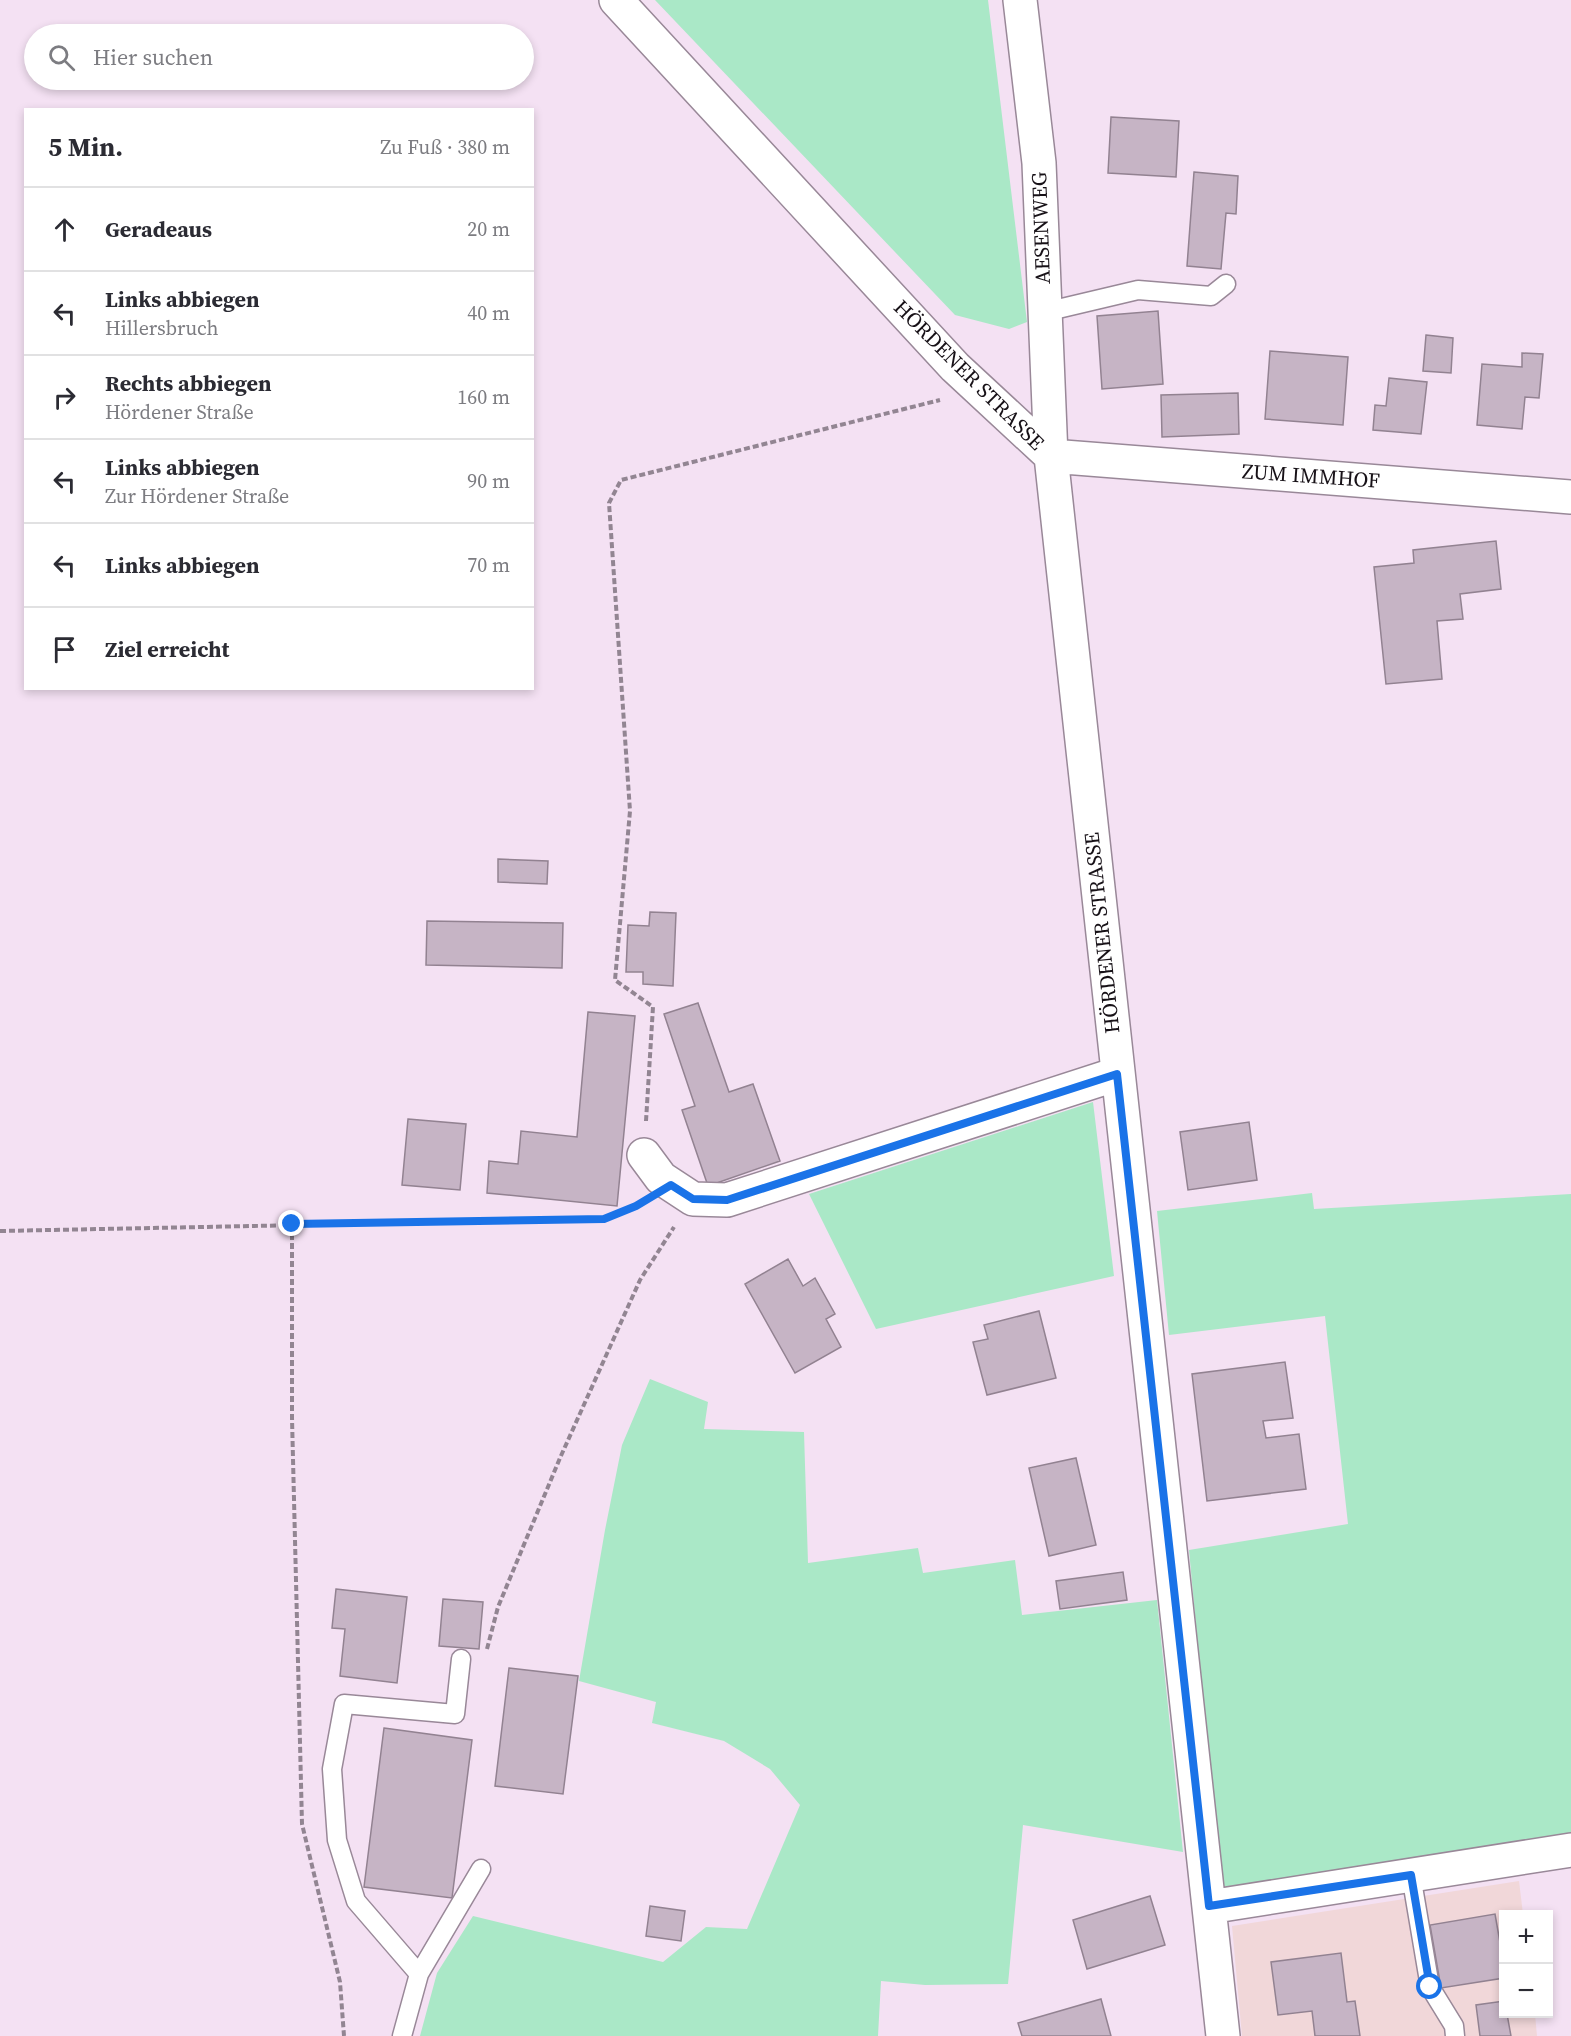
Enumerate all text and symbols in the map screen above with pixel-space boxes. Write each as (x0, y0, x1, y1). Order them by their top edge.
search box (24, 24, 534, 90)
icon: search (45, 41, 78, 74)
text: Hier suchen (93, 42, 213, 72)
text: 5 Min. (48, 129, 123, 165)
text: Zu Fuß · 380 m (380, 133, 510, 161)
street label: AESENWEG (1024, 171, 1057, 285)
icon: ahead (48, 213, 81, 246)
text: Geradeaus (105, 214, 212, 244)
text: 20 m (467, 215, 510, 243)
text: Links abbiegen (105, 284, 260, 314)
street label: HÖRDENER STRASSE (888, 293, 1051, 456)
icon: left (48, 297, 81, 330)
text: 40 m (467, 299, 510, 327)
text: Hillersbruch (105, 314, 219, 342)
text: Rechts abbiegen (105, 368, 272, 398)
icon: right (48, 381, 81, 414)
text: 160 m (457, 383, 510, 411)
text: Hördener Straße (105, 398, 254, 426)
text: Links abbiegen (105, 452, 260, 482)
street label: ZUM IMMHOF (1241, 456, 1381, 495)
icon: left (48, 465, 81, 498)
text: 90 m (467, 467, 510, 495)
text: Zur Hördener Straße (105, 482, 289, 510)
icon: left (48, 549, 81, 582)
text: Links abbiegen (105, 550, 260, 580)
text: 70 m (467, 551, 510, 579)
icon: arrive (48, 633, 81, 666)
text: Ziel erreicht (105, 634, 229, 664)
street label: HÖRDENER STRASSE (1077, 831, 1126, 1035)
route end (278, 1210, 304, 1236)
map controls (1499, 1910, 1553, 2018)
button: + (1499, 1910, 1553, 1964)
button: − (1499, 1964, 1553, 2018)
route start (1416, 1973, 1442, 1999)

